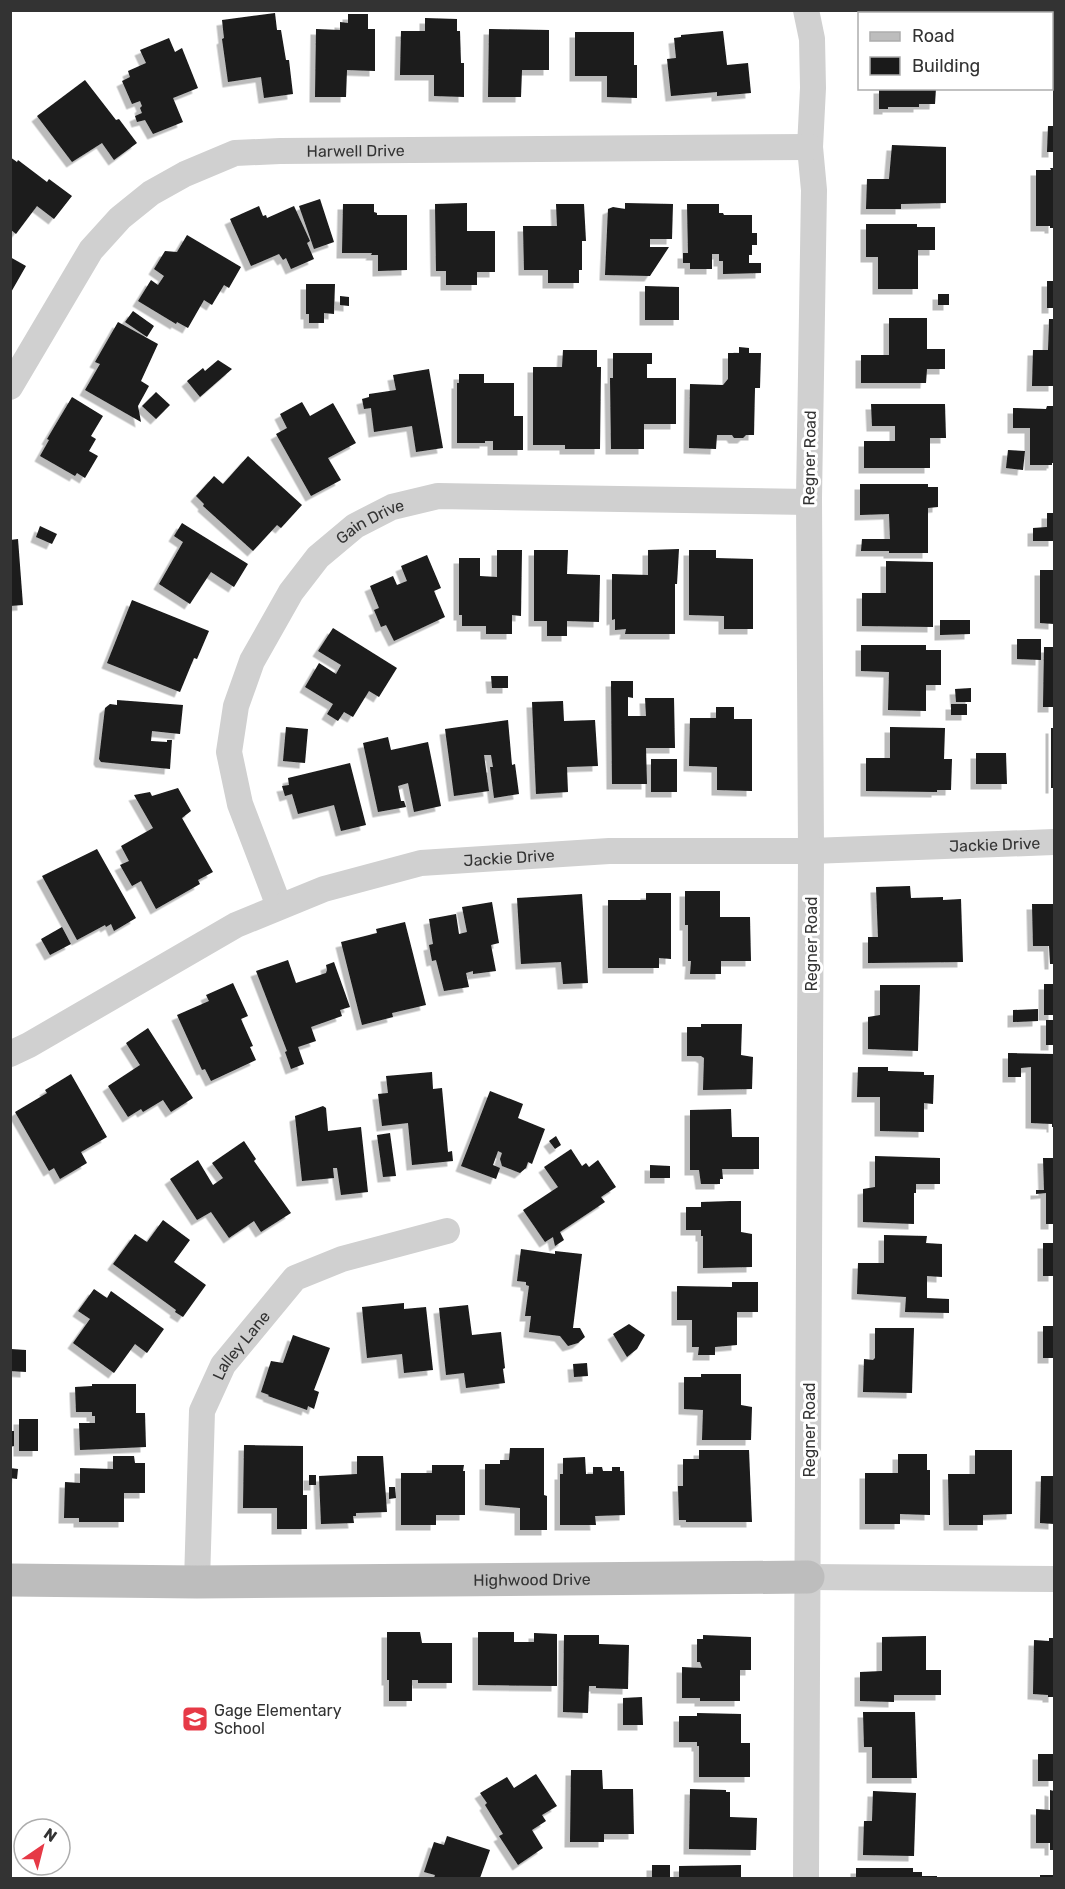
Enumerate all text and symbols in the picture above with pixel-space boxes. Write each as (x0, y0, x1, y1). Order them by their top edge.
legend (858, 12, 1053, 90)
text: Road (912, 25, 955, 47)
text: Building (912, 55, 980, 77)
street label: Harwell Drive (306, 141, 405, 161)
street label: Regner Road (799, 410, 820, 506)
street label: Gain Drive (332, 495, 406, 548)
street label: Jackie Drive (949, 834, 1041, 856)
street label: Jackie Drive (463, 845, 555, 870)
street label: Regner Road (802, 896, 821, 992)
street label: Lalley Lane (208, 1307, 274, 1383)
street label: Regner Road (800, 1382, 819, 1478)
street label: Highwood Drive (473, 1570, 591, 1590)
place label: Gage Elementary School (214, 1701, 342, 1738)
school or university icon: Gage Elementary School (180, 1704, 210, 1734)
north arrow (12, 1817, 72, 1877)
text: N (40, 1824, 60, 1846)

